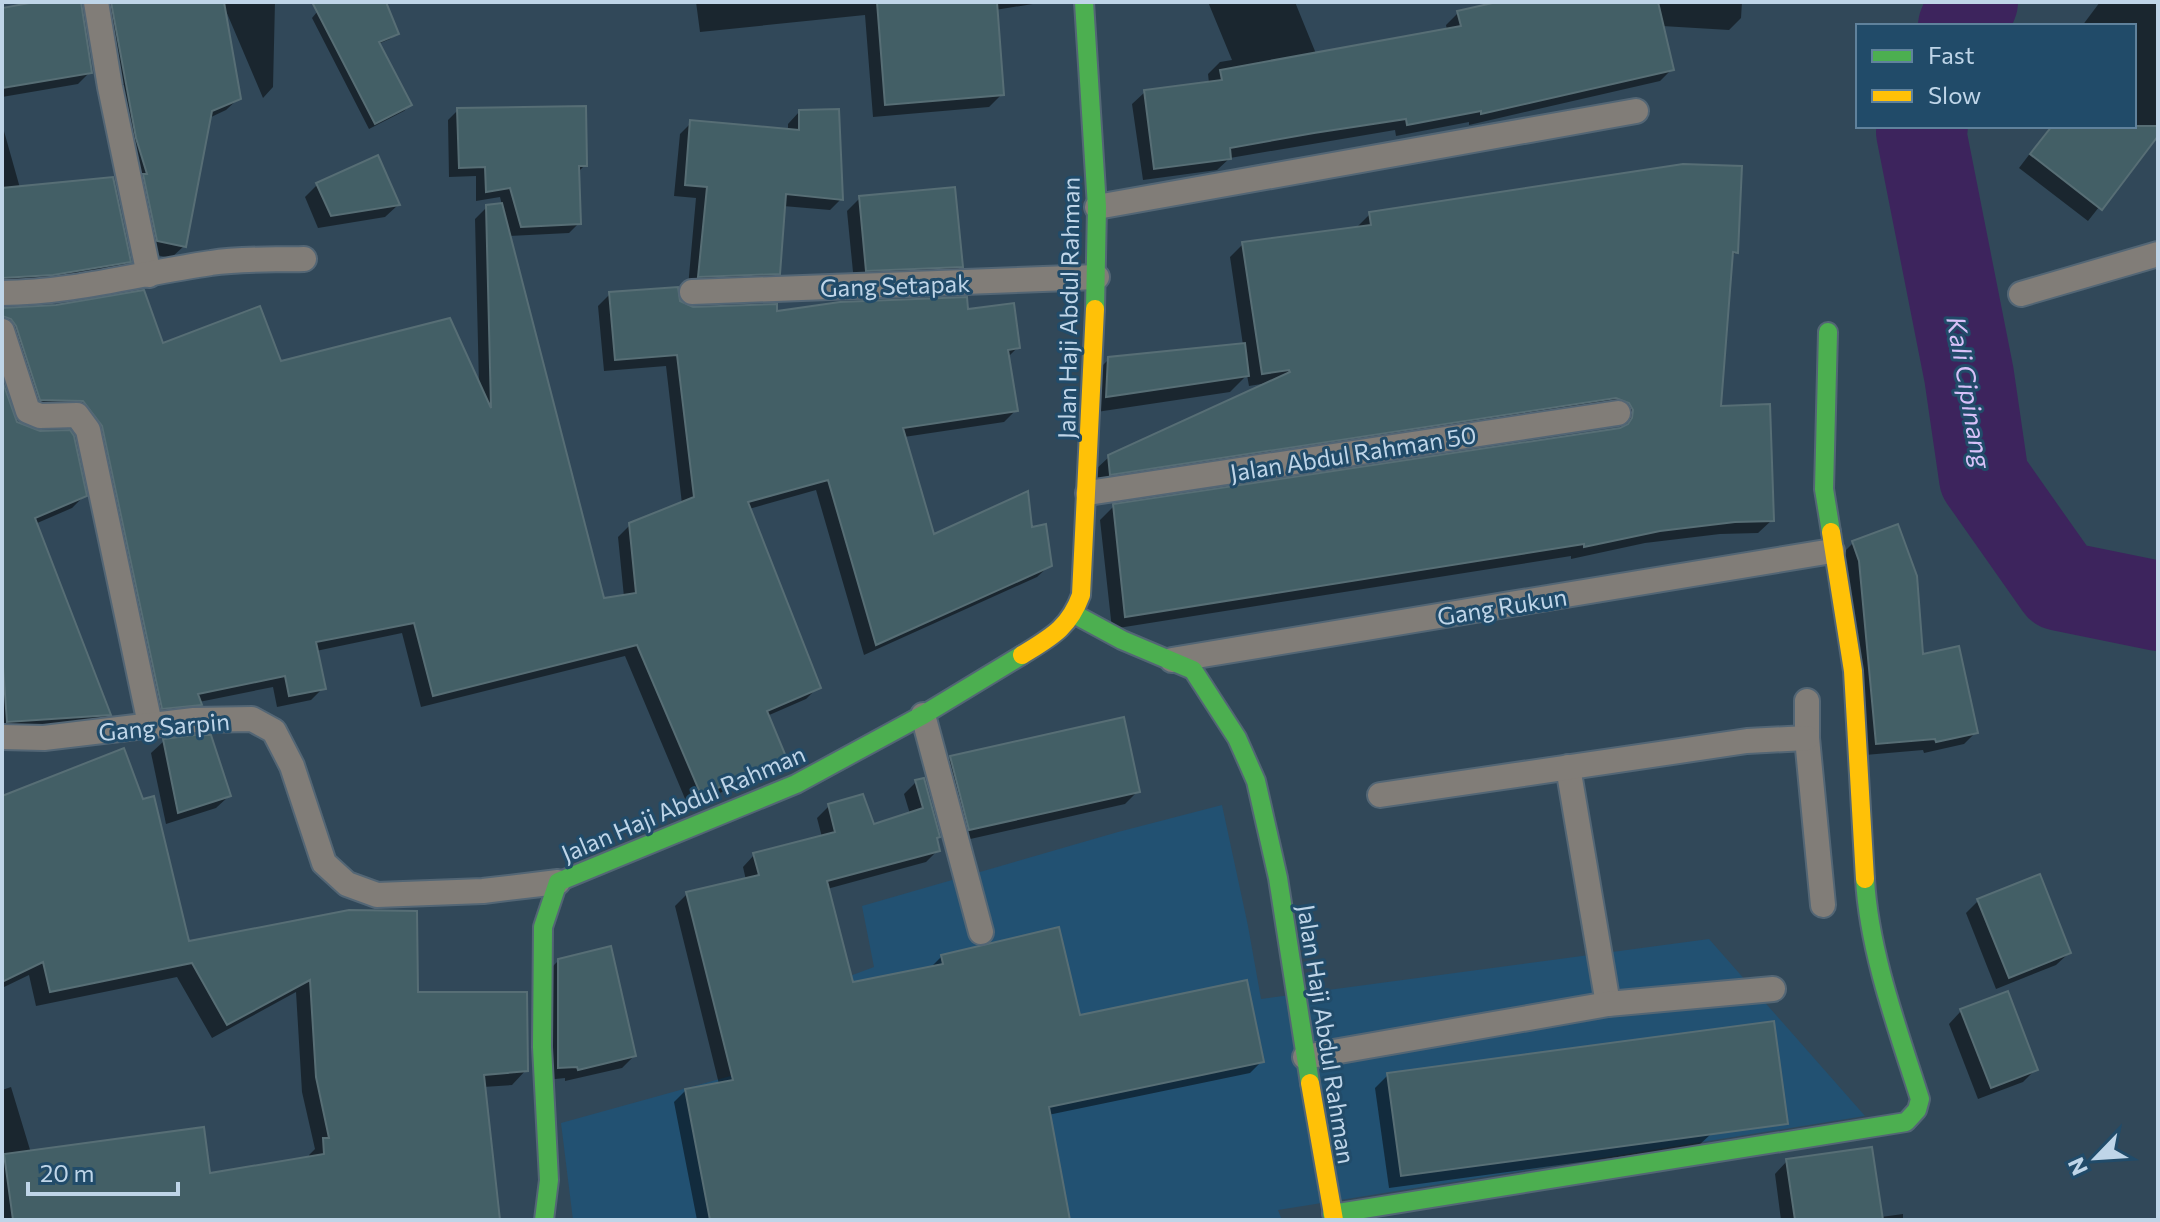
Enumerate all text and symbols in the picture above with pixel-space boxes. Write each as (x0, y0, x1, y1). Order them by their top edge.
legend (1856, 24, 2136, 128)
text: Fast (1928, 40, 1975, 69)
text: Slow (1928, 80, 1981, 109)
street label: Jalan Haji Abdul Rahman (1051, 177, 1085, 439)
street label: Gang Setapak (819, 268, 971, 302)
water label: Kali Cipinang (1941, 314, 1999, 471)
street label: Jalan Abdul Rahman 50 (1228, 419, 1478, 487)
street label: Gang Rukun (1435, 581, 1569, 631)
street label: Gang Sarpin (97, 706, 231, 746)
street label: Jalan Haji Abdul Rahman (557, 738, 809, 868)
street label: Jalan Haji Abdul Rahman (1292, 902, 1362, 1166)
north arrow (2056, 1118, 2136, 1198)
scale bar (28, 1146, 178, 1196)
text: N (2062, 1153, 2093, 1180)
text: 20 m (40, 1158, 94, 1187)

